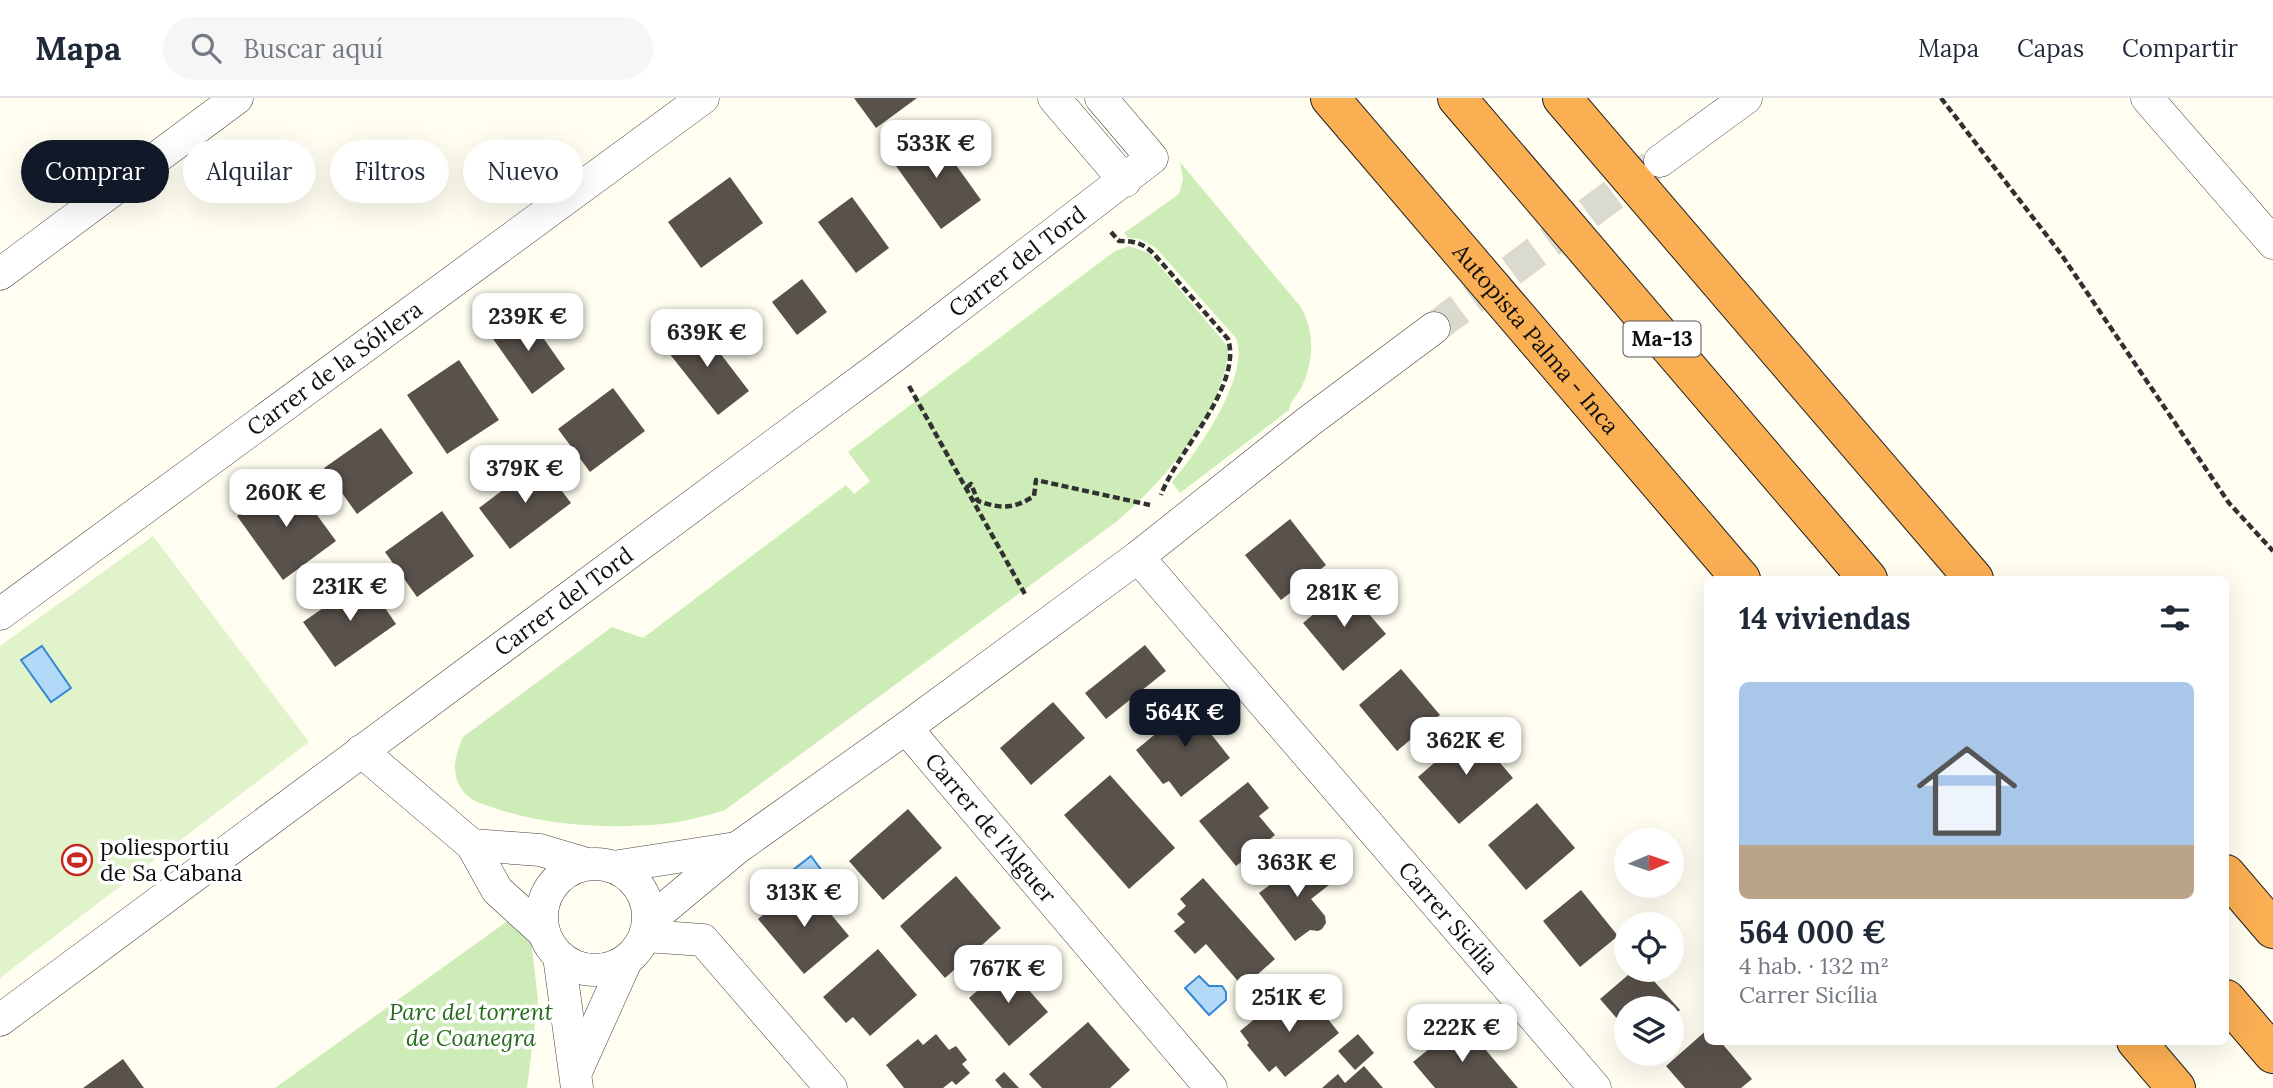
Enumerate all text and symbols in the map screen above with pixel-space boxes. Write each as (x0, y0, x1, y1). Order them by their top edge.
search box (163, 17, 653, 80)
text: Mapa (35, 27, 121, 69)
icon: search (187, 29, 225, 67)
text: Buscar aquí (243, 32, 383, 65)
text: Mapa (1918, 33, 1979, 64)
text: Capas (2017, 33, 2084, 64)
text: Compartir (2122, 33, 2238, 64)
pin: 533K € (879, 120, 993, 180)
text: 533K € (896, 128, 976, 157)
chip: Comprar (21, 140, 169, 203)
chip: Alquilar (183, 140, 316, 203)
chip: Filtros (330, 140, 449, 203)
chip: Nuevo (463, 140, 583, 203)
street label: Carrer del Tord (943, 199, 1092, 323)
street label: Autopista Palma - Inca (1446, 237, 1626, 440)
street label: Carrer de la Sól·lera (241, 294, 428, 442)
pin: 239K € (471, 294, 585, 353)
text: 239K € (488, 301, 568, 330)
pin: 639K € (650, 310, 764, 369)
text: 639K € (667, 317, 747, 346)
road number: Ma-13 (1624, 322, 1700, 356)
pin: 379K € (468, 446, 582, 505)
text: 379K € (486, 453, 564, 482)
pin: 260K € (229, 470, 343, 529)
text: 260K € (245, 477, 327, 506)
street label: Carrer del Tord (488, 540, 639, 662)
pin: 231K € (293, 564, 407, 623)
pin: 281K € (1287, 570, 1401, 629)
text: 231K € (312, 571, 388, 600)
text: 281K € (1306, 577, 1382, 606)
text: 14 viviendas (1739, 599, 1911, 637)
icon: filters (2156, 599, 2194, 637)
pin: 564K € (1128, 690, 1242, 749)
text: 564K € (1145, 697, 1225, 726)
pin: 362K € (1409, 718, 1523, 777)
text: 362K € (1426, 725, 1506, 754)
icon: home (1904, 728, 2030, 854)
street label: Carrer de l'Alguer (919, 747, 1063, 909)
north arrow (1614, 828, 1684, 898)
map controls (1614, 828, 1684, 1066)
place label: poliesportiu de Sa Cabana (100, 832, 242, 887)
pin: 363K € (1240, 840, 1354, 899)
sports icon: poliesportiu de Sa Cabana (60, 843, 94, 877)
text: 363K € (1257, 847, 1337, 876)
street label: Carrer Sicília (1393, 855, 1505, 980)
pin: 313K € (747, 870, 861, 929)
text: 313K € (766, 877, 842, 906)
button: locate (1614, 912, 1684, 982)
text: 564 000 € (1739, 913, 1886, 951)
pin: 767K € (951, 946, 1065, 1005)
text: 4 hab. · 132 m² (1739, 951, 1889, 980)
text: 767K € (970, 953, 1046, 982)
pin: 251K € (1232, 974, 1346, 1034)
text: Carrer Sicília (1739, 980, 1878, 1009)
text: 251K € (1251, 982, 1327, 1011)
button: layers (1614, 996, 1684, 1066)
park label: Parc del torrent de Coanegra (389, 997, 554, 1052)
pin: 222K € (1405, 1004, 1519, 1064)
text: 222K € (1423, 1012, 1501, 1041)

